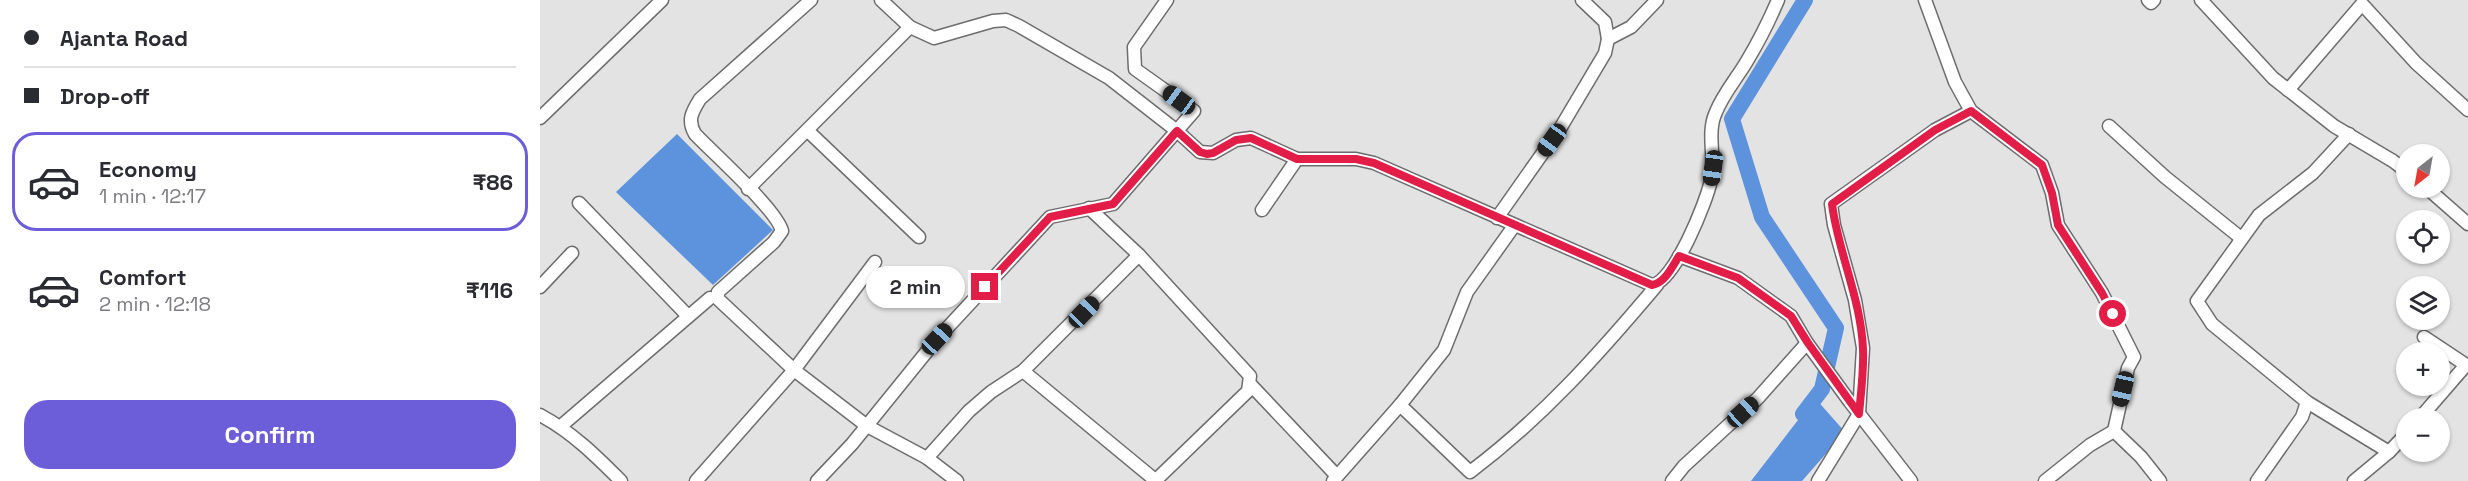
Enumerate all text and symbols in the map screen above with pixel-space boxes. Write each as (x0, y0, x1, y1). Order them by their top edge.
text: Ajanta Road (60, 24, 188, 52)
text: Drop-off (60, 82, 150, 110)
car (1159, 82, 1199, 118)
car (1534, 120, 1570, 160)
north arrow (2396, 144, 2450, 198)
map controls (2396, 144, 2450, 462)
car (1702, 149, 1724, 187)
icon: car (27, 155, 81, 209)
text: Economy (99, 155, 197, 183)
text: ₹86 (473, 168, 513, 196)
text: 1 min · 12:17 (99, 183, 206, 209)
button: locate (2396, 210, 2450, 264)
icon: car (27, 263, 81, 317)
text: Comfort (99, 263, 187, 291)
callout: 2 min (865, 266, 964, 308)
route end (971, 273, 998, 300)
text: 2 min (890, 274, 941, 300)
text: ₹116 (466, 276, 513, 304)
button: layers (2396, 276, 2450, 330)
text: 2 min · 12:18 (99, 291, 211, 317)
car (1065, 293, 1103, 331)
route start (2099, 300, 2126, 327)
car (918, 320, 956, 358)
button: + (2396, 342, 2450, 396)
car (2110, 369, 2136, 409)
car (1724, 393, 1762, 431)
button: Confirm (24, 400, 516, 469)
button: − (2396, 408, 2450, 462)

